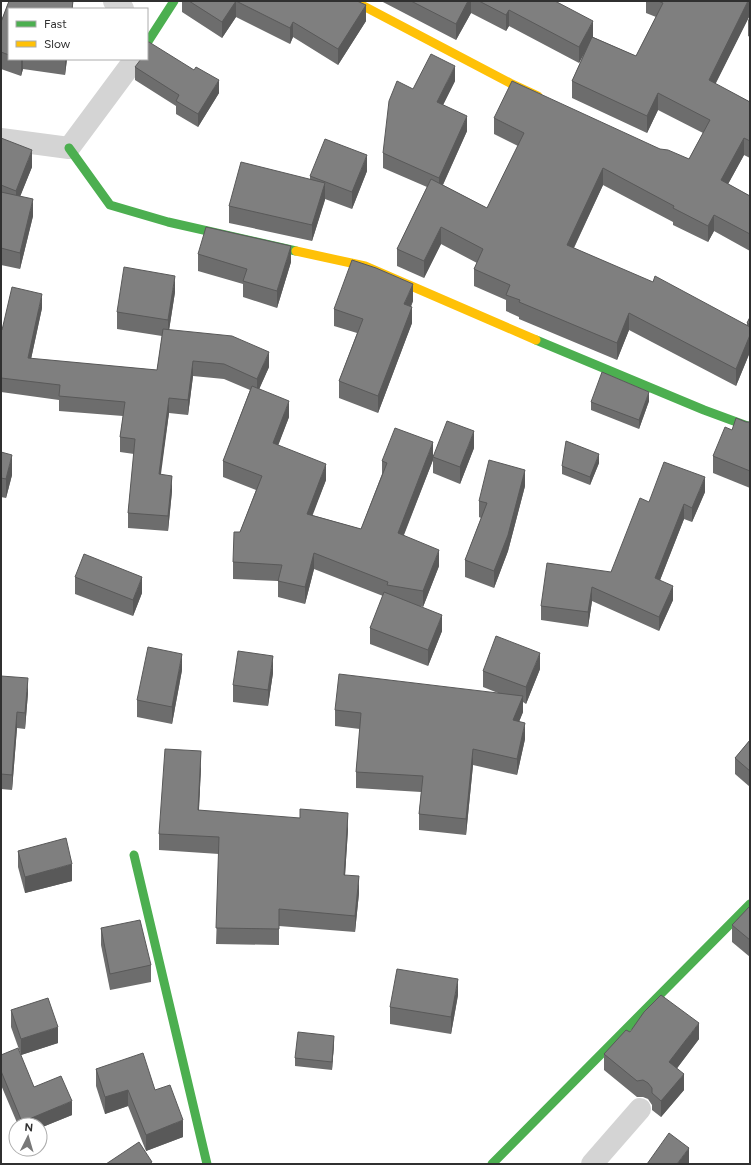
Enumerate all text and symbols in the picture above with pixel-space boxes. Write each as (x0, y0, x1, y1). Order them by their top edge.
legend (8, 8, 148, 60)
text: Fast (44, 17, 67, 31)
text: Slow (44, 37, 71, 51)
north arrow (8, 1117, 48, 1157)
text: N (24, 1121, 34, 1134)

